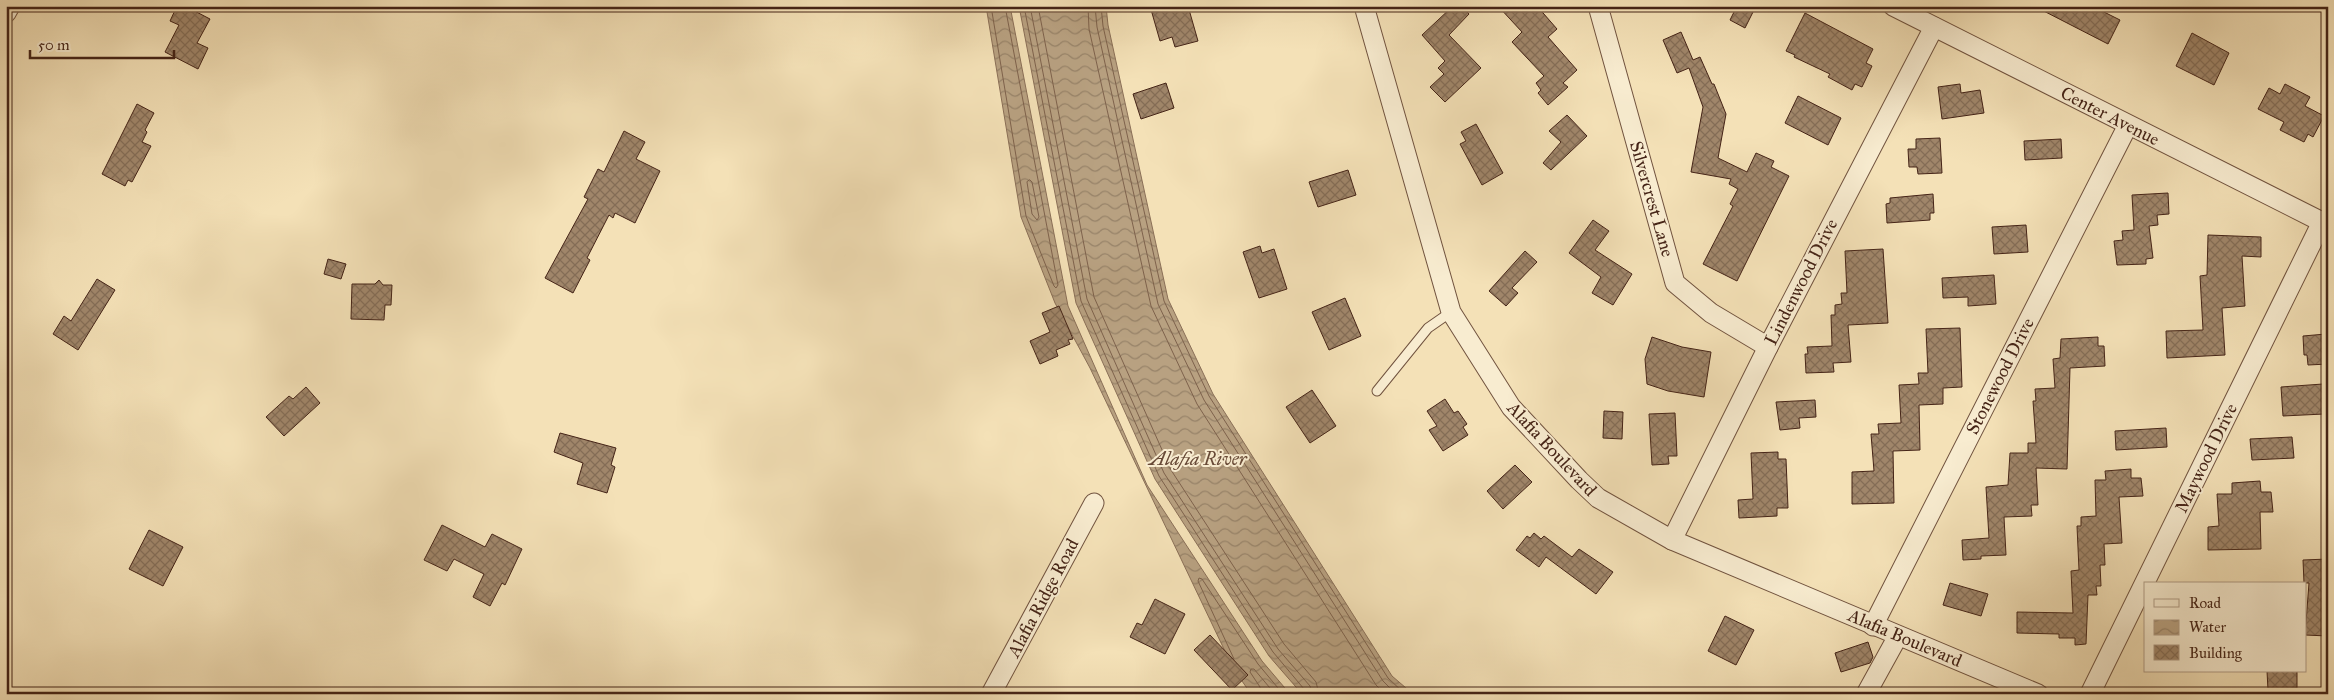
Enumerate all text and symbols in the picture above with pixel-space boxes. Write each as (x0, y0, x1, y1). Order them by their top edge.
scale bar (30, 28, 174, 60)
text: 50 m (38, 36, 70, 54)
street label: Center Avenue (2057, 82, 2163, 150)
street label: Silvercrest Lane (1625, 139, 1679, 259)
street label: Lindenwood Drive (1760, 215, 1842, 349)
street label: Stonewood Drive (1961, 314, 2039, 438)
street label: Alafia Boulevard (1502, 396, 1601, 501)
street label: Maywood Drive (2170, 400, 2242, 516)
water label: Alafia River (1147, 447, 1248, 470)
street label: Alafia Ridge Road (1002, 535, 1084, 662)
legend (2144, 582, 2306, 672)
text: Road (2189, 594, 2221, 612)
street label: Alafia Boulevard (1844, 604, 1965, 672)
text: Water (2189, 618, 2226, 636)
text: Building (2189, 644, 2243, 662)

